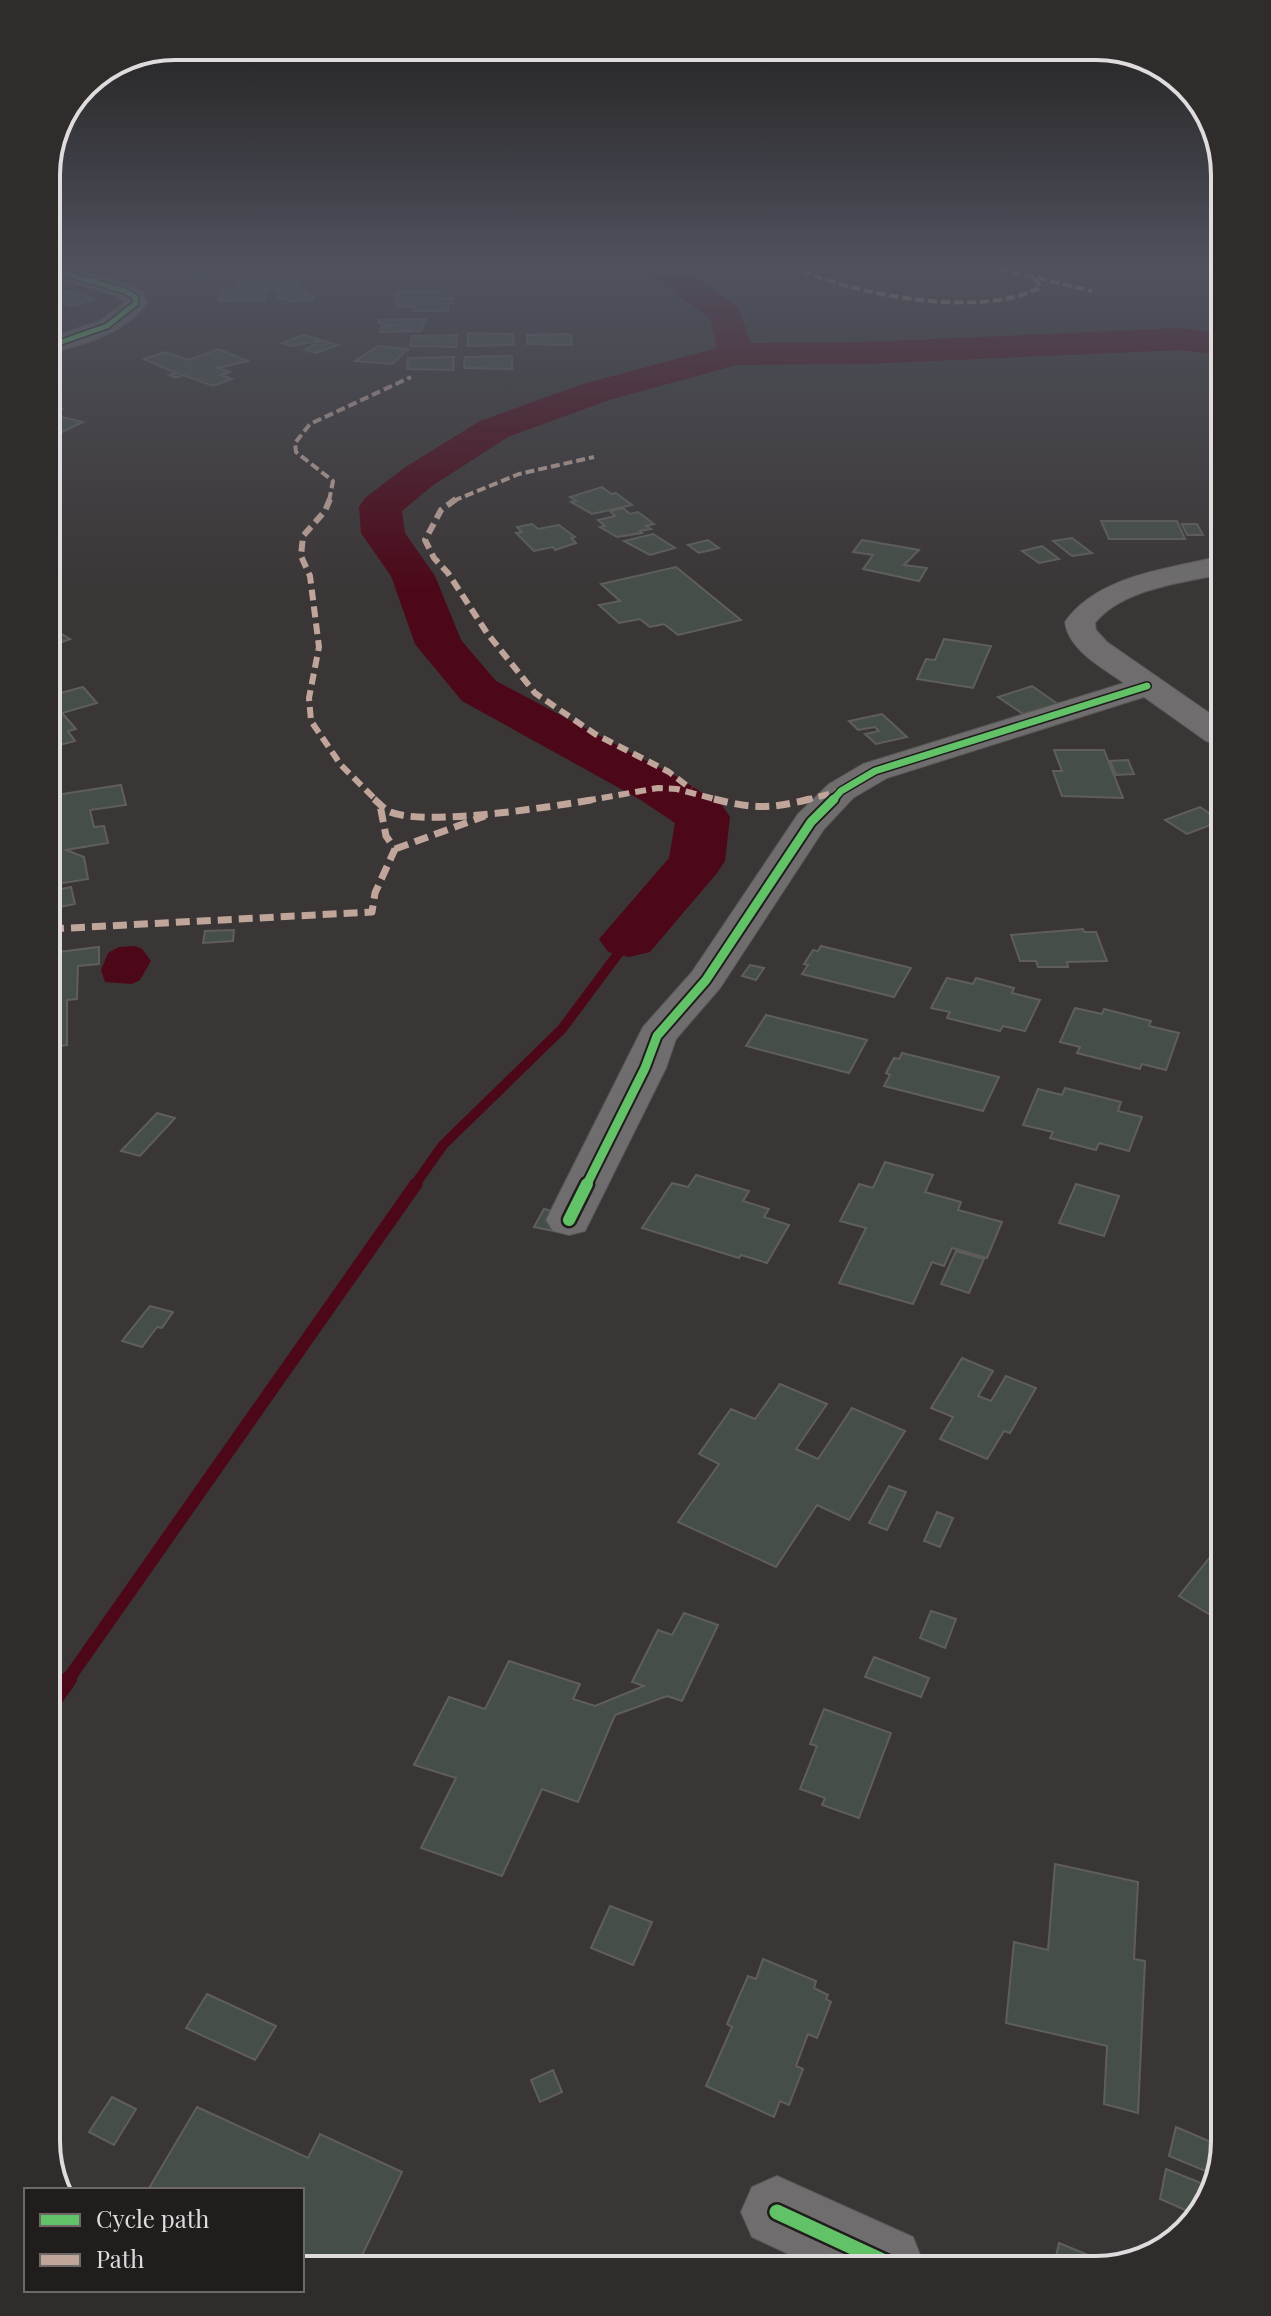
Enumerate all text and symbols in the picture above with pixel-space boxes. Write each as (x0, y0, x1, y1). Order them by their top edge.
legend (24, 2188, 304, 2292)
text: Cycle path (96, 2202, 209, 2234)
text: Path (96, 2242, 144, 2274)

